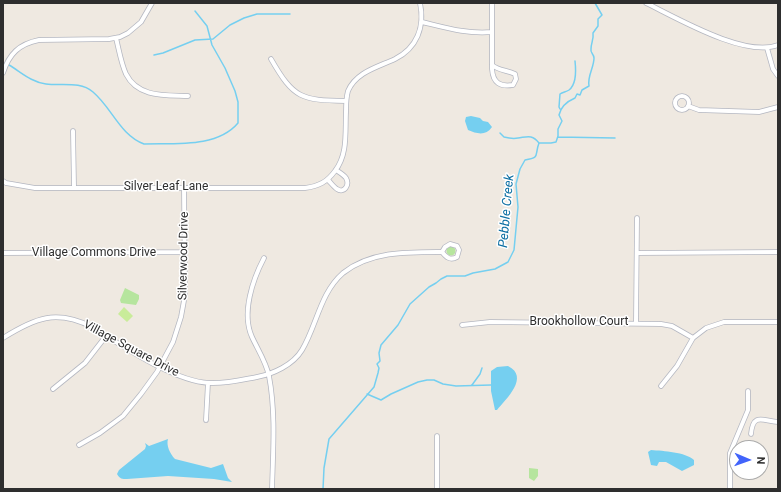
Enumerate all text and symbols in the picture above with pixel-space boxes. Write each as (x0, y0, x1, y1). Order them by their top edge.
water label: Pebble Creek (496, 174, 518, 248)
street label: Silver Leaf Lane (124, 180, 208, 194)
street label: Silverwood Drive (176, 212, 192, 300)
street label: Village Commons Drive (32, 246, 156, 260)
street label: Brookhollow Court (530, 315, 628, 329)
street label: Village Square Drive (81, 318, 181, 380)
north arrow (729, 440, 769, 480)
text: N (754, 456, 767, 465)

